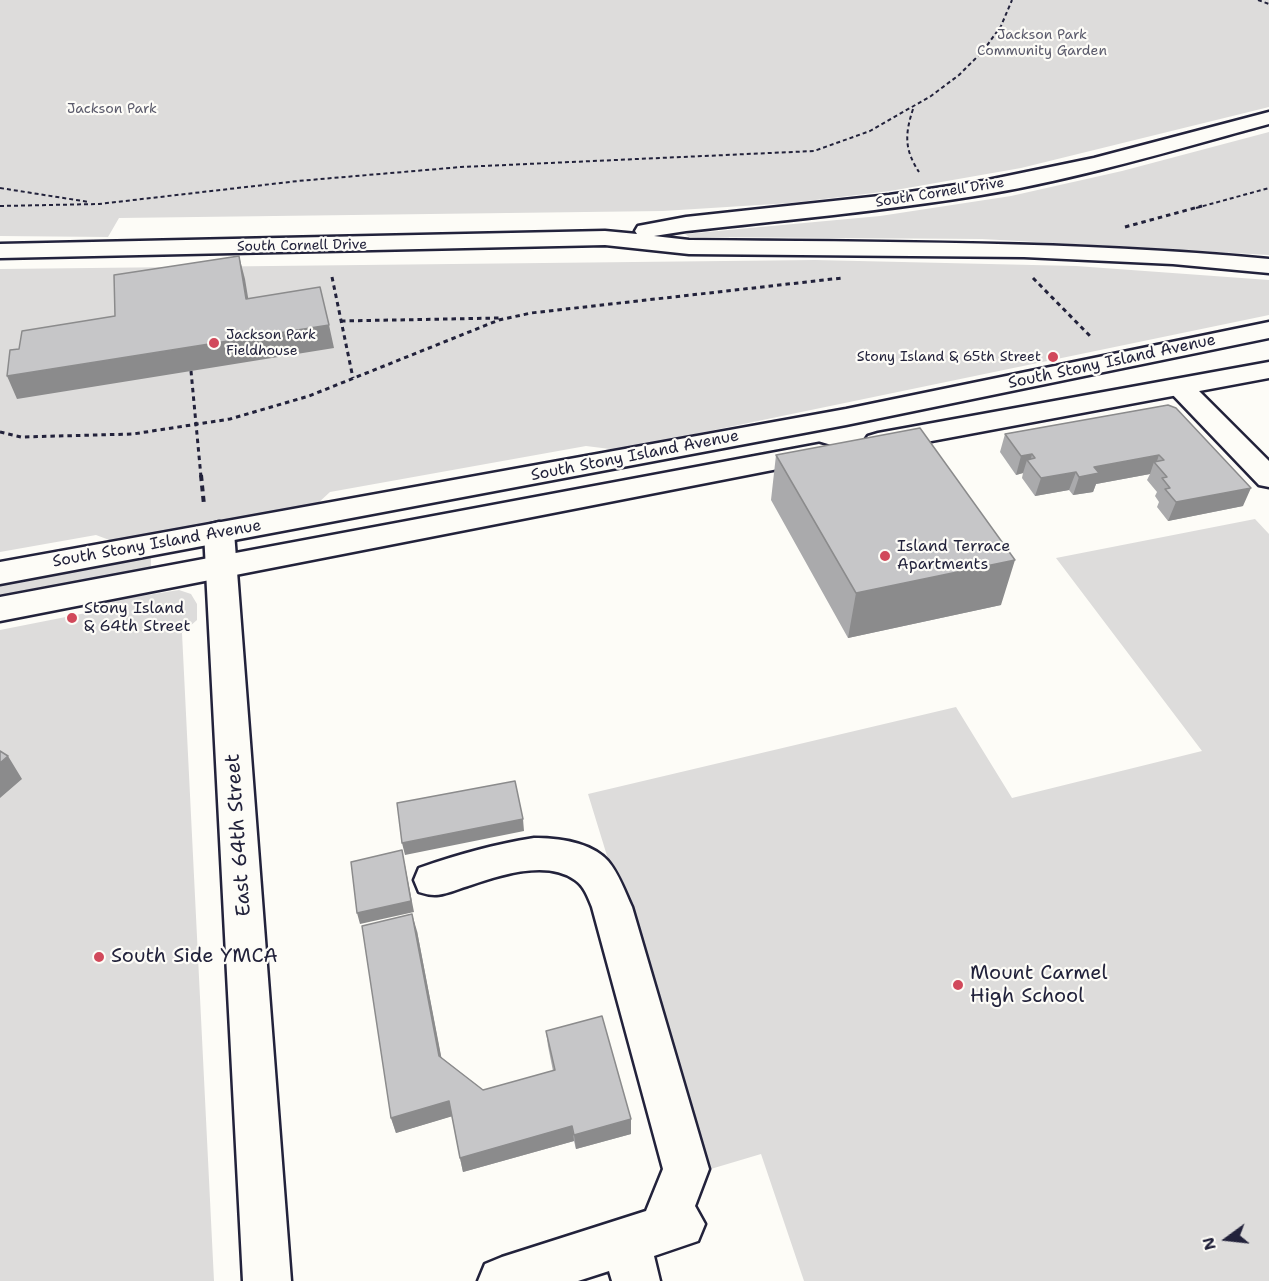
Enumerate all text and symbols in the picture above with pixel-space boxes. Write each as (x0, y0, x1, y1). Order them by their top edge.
park label: Jackson Park Community Garden (977, 27, 1107, 60)
park label: Jackson Park (67, 101, 157, 117)
street label: South Cornell Drive (874, 175, 1006, 211)
street label: South Cornell Drive (237, 236, 367, 256)
place label: Jackson Park Fieldhouse (226, 327, 316, 360)
street label: South Stony Island Avenue (1006, 331, 1218, 393)
marker: Jackson Park Fieldhouse (207, 336, 221, 350)
place label: Stony Island & 65th Street (857, 349, 1041, 365)
marker: Stony Island & 65th Street (1046, 350, 1060, 364)
street label: South Stony Island Avenue (529, 426, 741, 486)
street label: South Stony Island Avenue (51, 516, 263, 572)
place label: Island Terrace Apartments (897, 537, 1010, 575)
marker: Island Terrace Apartments (878, 549, 892, 563)
place label: Stony Island & 64th Street (84, 599, 190, 637)
marker: Stony Island & 64th Street (65, 611, 79, 625)
street label: East 64th Street (221, 753, 257, 917)
place label: South Side YMCA (111, 945, 278, 969)
marker: South Side YMCA (92, 950, 106, 964)
place label: Mount Carmel High School (970, 962, 1108, 1009)
marker: Mount Carmel High School (951, 978, 965, 992)
north arrow (1197, 1209, 1257, 1269)
text: N (1197, 1235, 1221, 1253)

